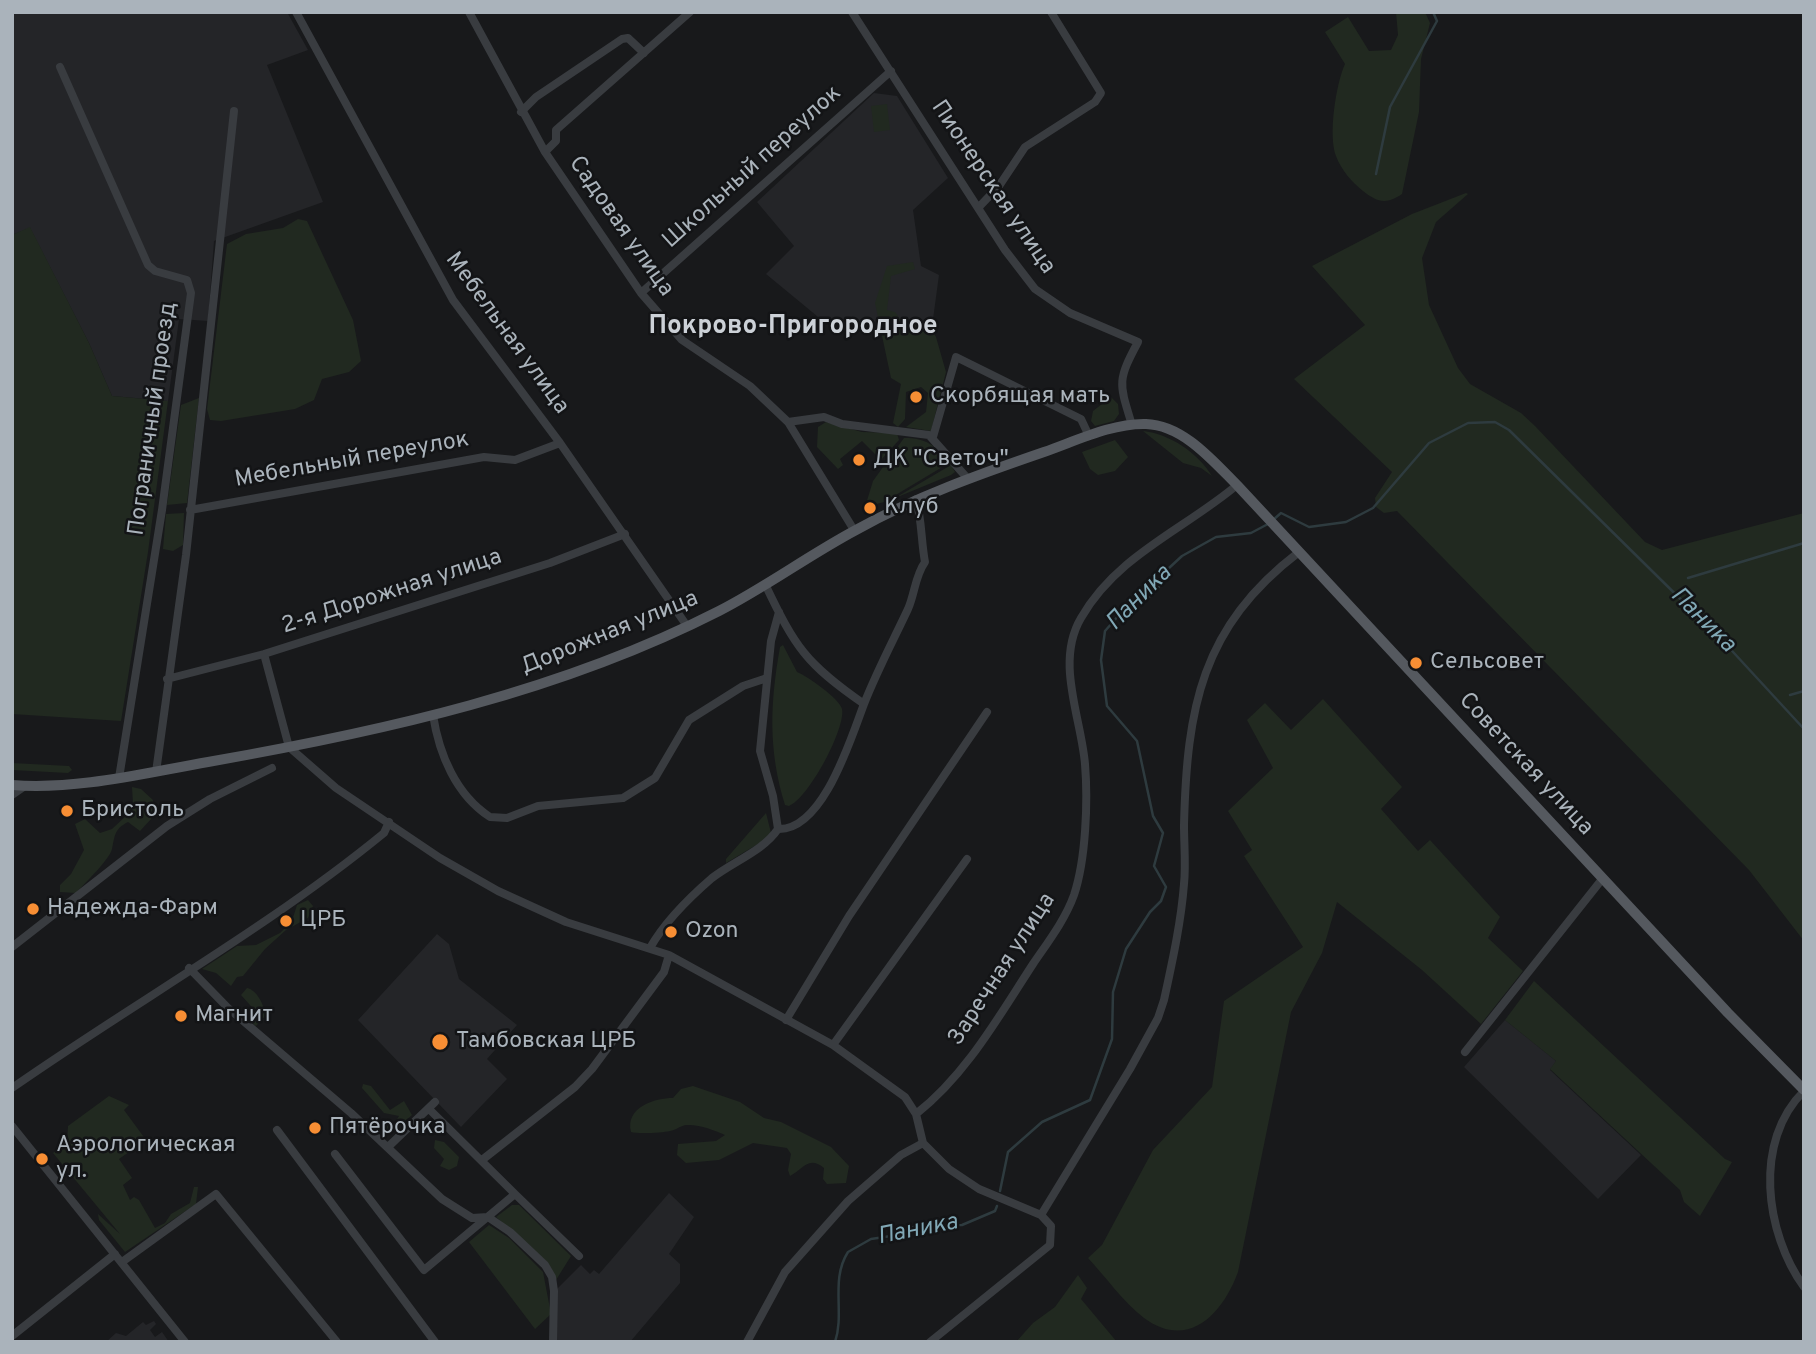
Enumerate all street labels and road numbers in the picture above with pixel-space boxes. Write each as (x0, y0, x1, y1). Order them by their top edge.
street label: Школьный переулок (658, 81, 848, 255)
street label: Пионерская улица (924, 96, 1060, 280)
street label: Садовая улица (561, 151, 679, 303)
street label: Мебельная улица (438, 248, 574, 420)
street label: Пограничный проезд (124, 301, 184, 537)
street label: Мебельный переулок (233, 427, 471, 495)
street label: 2-я Дорожная улица (278, 544, 506, 642)
street label: Дорожная улица (517, 586, 703, 682)
street label: Советская улица (1452, 688, 1598, 842)
street label: Заречная улица (943, 889, 1063, 1051)

